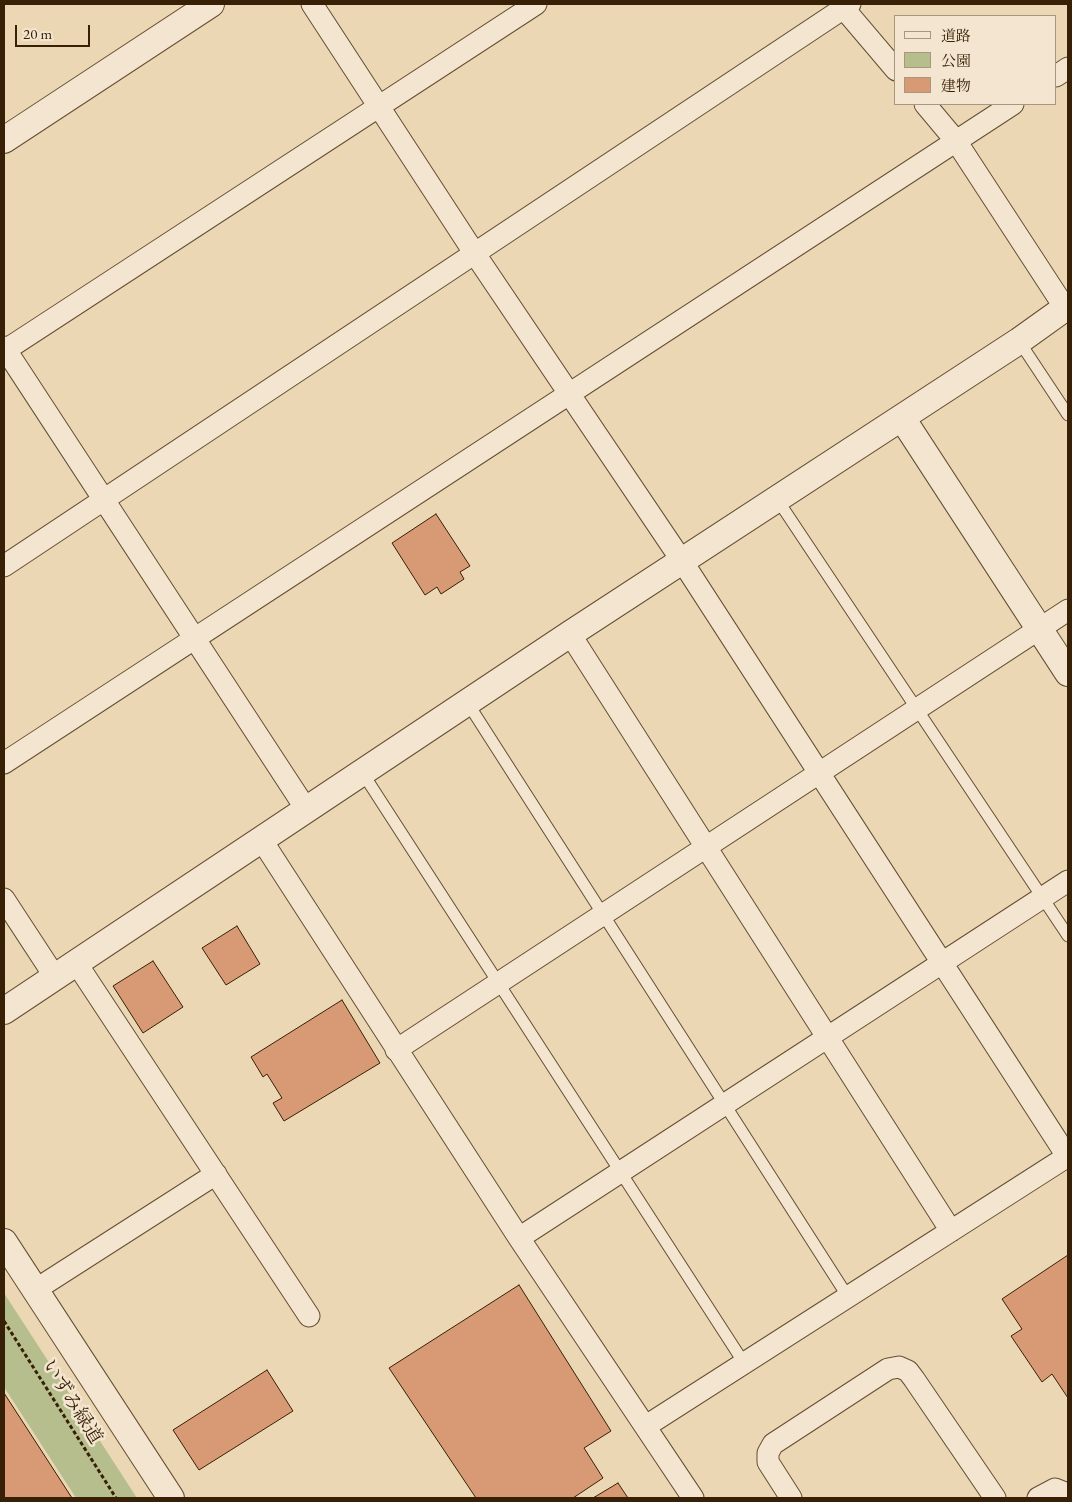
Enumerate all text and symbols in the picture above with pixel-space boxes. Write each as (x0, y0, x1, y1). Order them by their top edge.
scale bar (18, 15, 92, 47)
legend (894, 15, 1057, 105)
text: 20 m (23, 24, 52, 43)
text: 道路 (941, 26, 971, 45)
text: 公園 (941, 51, 971, 70)
text: 建物 (941, 76, 971, 95)
street label: いずみ緑道 (37, 1356, 107, 1448)

